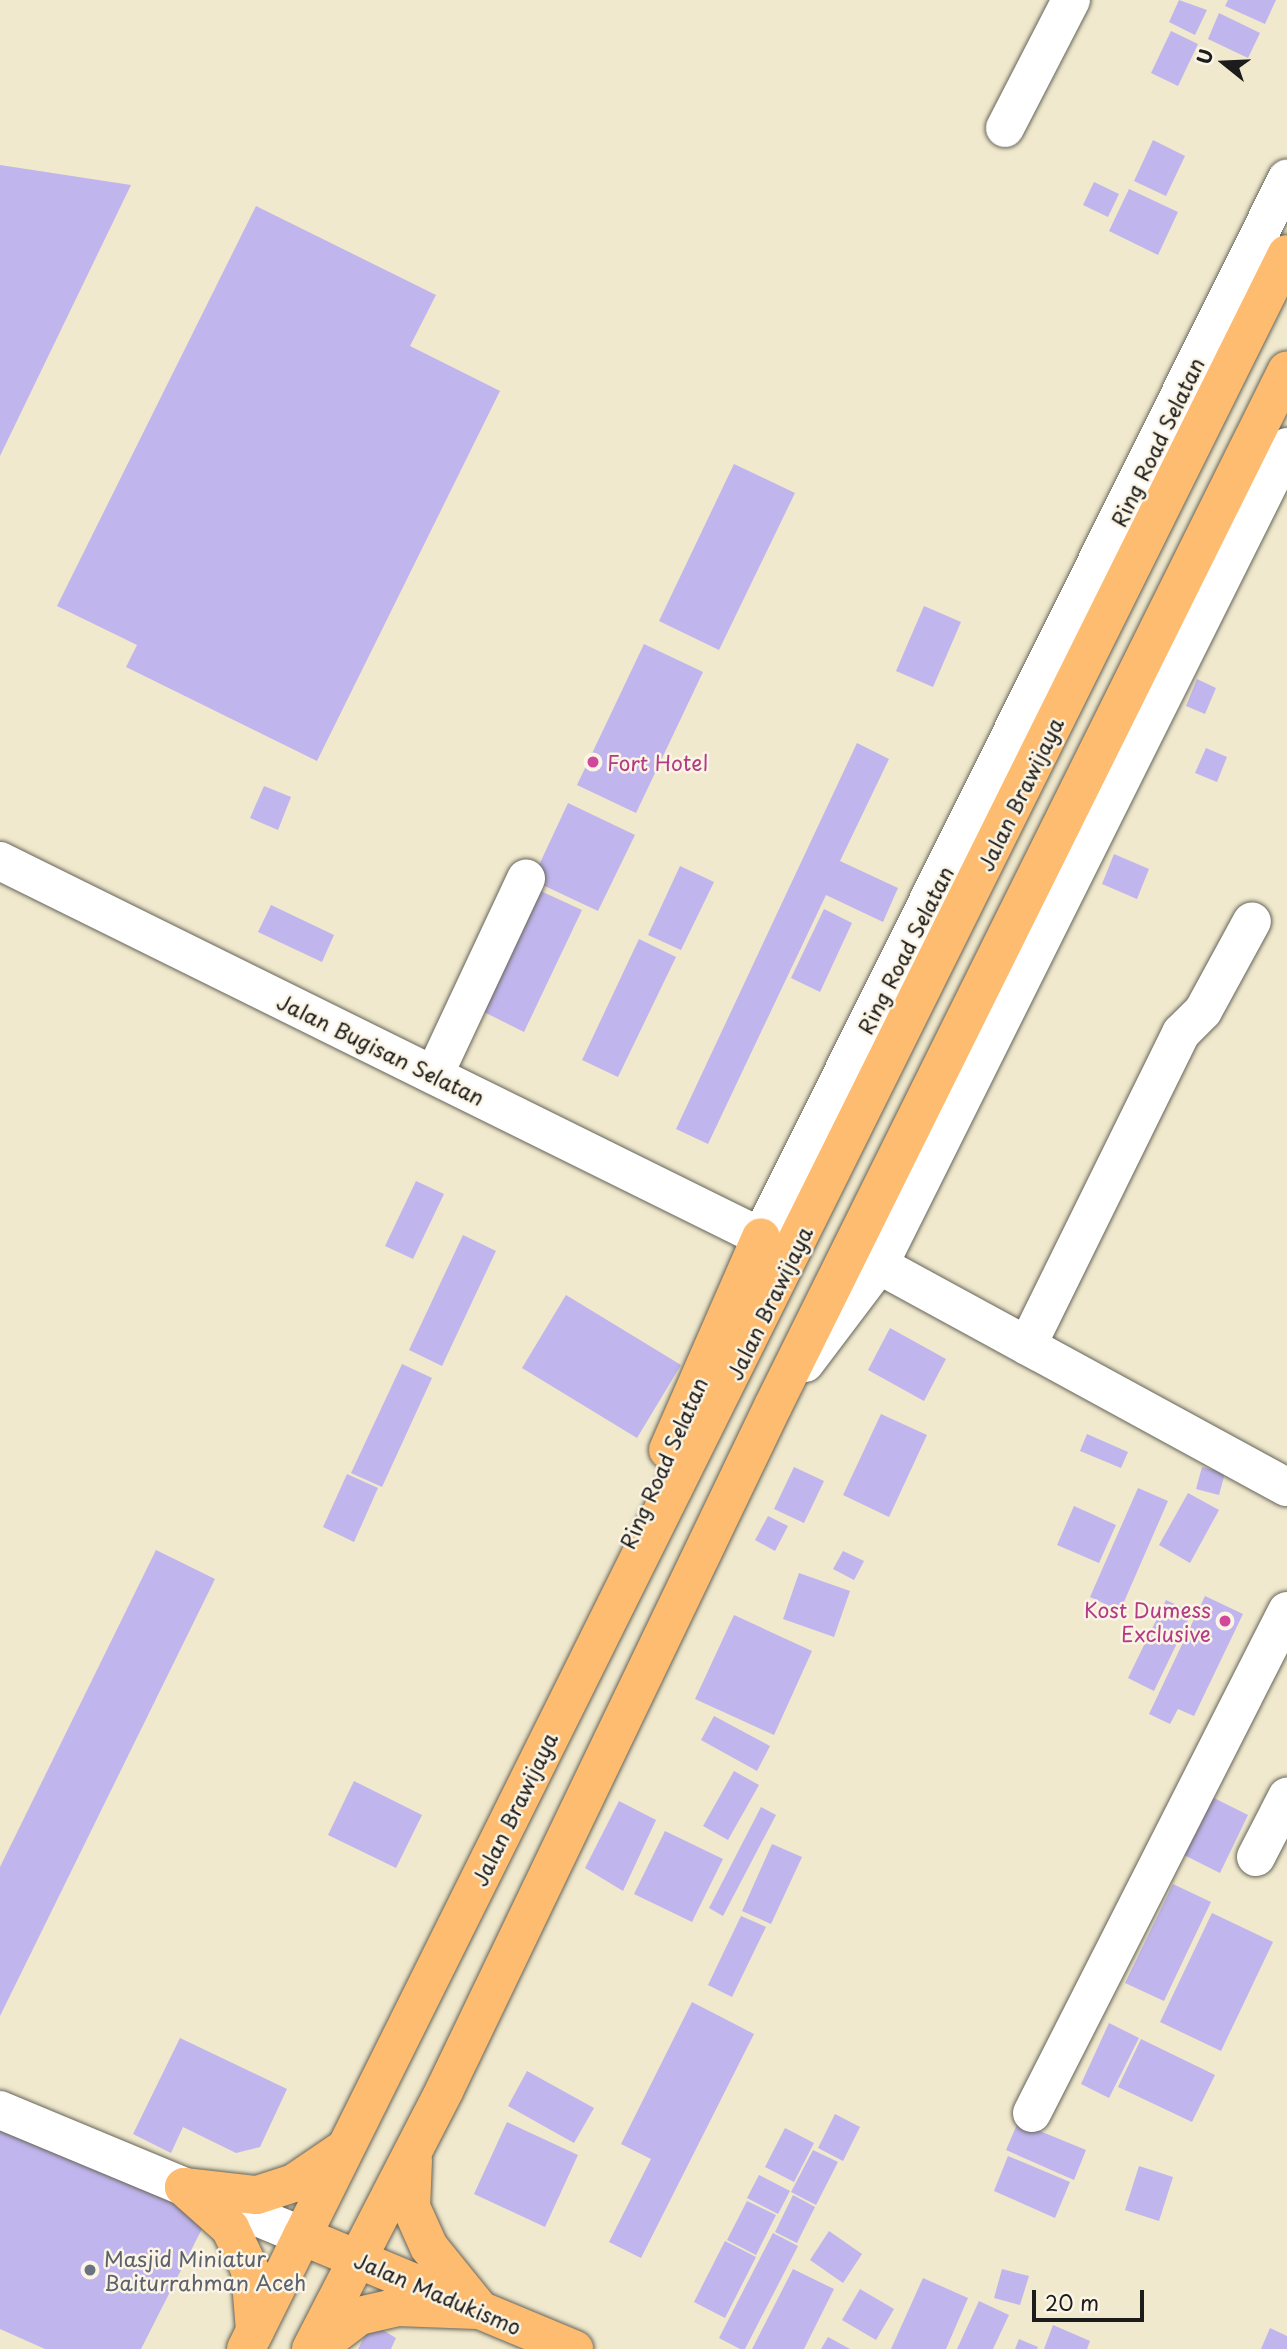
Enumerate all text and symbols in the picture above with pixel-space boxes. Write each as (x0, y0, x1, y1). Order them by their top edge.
north arrow (1189, 28, 1259, 98)
text: U (1188, 45, 1220, 68)
street label: Ring Road Selatan (1105, 353, 1209, 531)
street label: Jalan Brawijaya (972, 713, 1068, 875)
place label: Fort Hotel (607, 749, 709, 775)
marker: Fort Hotel (585, 754, 601, 770)
street label: Ring Road Selatan (852, 862, 958, 1038)
street label: Jalan Bugisan Selatan (273, 988, 489, 1110)
street label: Jalan Brawijaya (721, 1222, 817, 1384)
street label: Ring Road Selatan (614, 1373, 712, 1553)
place label: Kost Dumess Exclusive (1085, 1596, 1211, 1646)
marker: Kost Dumess Exclusive (1217, 1613, 1233, 1629)
street label: Jalan Brawijaya (466, 1728, 562, 1890)
place label: Masjid Miniatur Baiturrahman Aceh (104, 2245, 306, 2295)
street label: Jalan Madukismo (351, 2246, 525, 2340)
marker: Masjid Miniatur Baiturrahman Aceh (82, 2262, 98, 2278)
scale bar (1035, 2276, 1147, 2320)
text: 20 m (1045, 2286, 1099, 2318)

